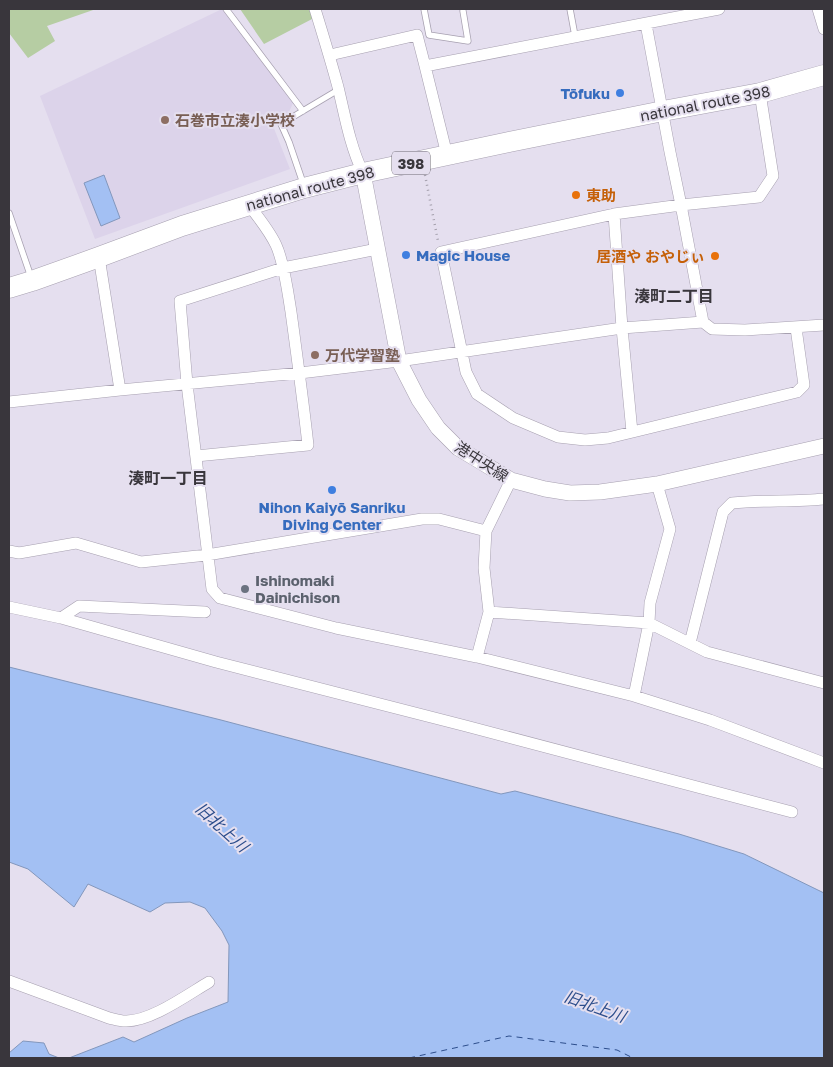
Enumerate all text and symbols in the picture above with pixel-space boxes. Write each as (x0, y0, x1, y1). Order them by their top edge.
street label: national route 398 (638, 82, 772, 124)
place label: Tōfuku (561, 84, 610, 102)
marker: Tōfuku (614, 87, 626, 99)
place label: 石巻市立湊小学校 (175, 111, 295, 129)
marker: 石巻市立湊小学校 (159, 114, 171, 126)
road number: 398 (392, 152, 430, 174)
street label: national route 398 (244, 162, 376, 214)
place label: 東助 (586, 186, 616, 204)
marker: 東助 (570, 189, 582, 201)
place label: Magic House (416, 246, 510, 264)
place label: 居酒や おやじぃ (596, 247, 705, 265)
marker: Magic House (400, 249, 412, 261)
marker: 居酒や おやじぃ (709, 250, 721, 262)
district label: 湊町二丁目 (634, 286, 714, 306)
place label: 万代学習塾 (325, 346, 400, 364)
marker: 万代学習塾 (309, 349, 321, 361)
street label: 港中央線 (452, 437, 512, 485)
district label: 湊町一丁目 (128, 468, 208, 488)
marker: Nihon Kaiyō Sanriku Diving Center (326, 484, 338, 496)
place label: Nihon Kaiyō Sanriku Diving Center (259, 498, 405, 533)
place label: Ishinomaki Dainichison (255, 571, 340, 606)
marker: Ishinomaki Dainichison (239, 583, 251, 595)
water label: 旧北上川 (192, 798, 254, 857)
water label: 旧北上川 (562, 986, 630, 1027)

